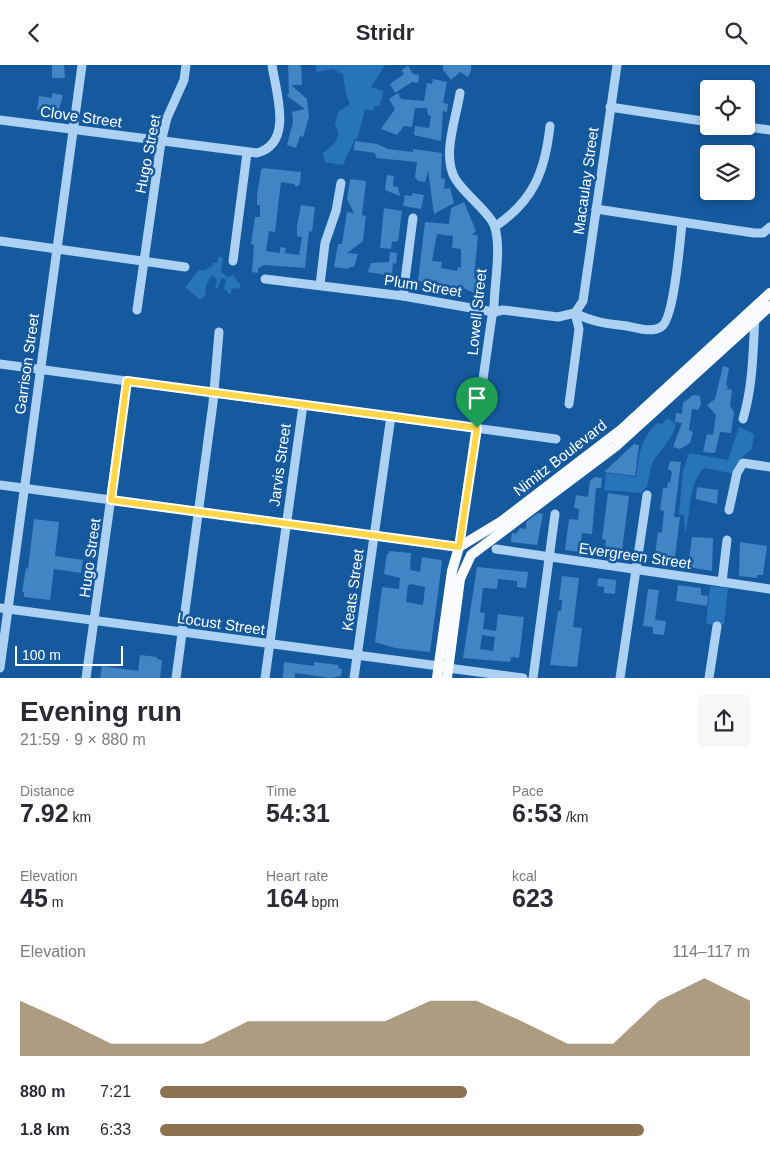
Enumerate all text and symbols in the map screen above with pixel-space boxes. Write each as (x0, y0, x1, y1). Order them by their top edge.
icon: back (20, 19, 48, 47)
icon: search (722, 19, 750, 47)
text: Stridr (356, 20, 414, 45)
map controls (700, 80, 755, 200)
button: locate (700, 80, 755, 135)
street label: Clove Street (39, 102, 124, 131)
street label: Hugo Street (132, 112, 164, 195)
street label: Macaulay Street (570, 125, 602, 236)
button: layers (700, 145, 755, 200)
street label: Lowell Street (464, 267, 490, 356)
street label: Plum Street (383, 271, 464, 300)
street label: Garrison Street (11, 312, 42, 415)
pin (456, 377, 498, 428)
icon: arrive (463, 384, 491, 412)
street label: Nimitz Boulevard (510, 416, 610, 499)
street label: Jarvis Street (265, 422, 294, 507)
street label: Hugo Street (76, 516, 104, 599)
street label: Evergreen Street (578, 539, 693, 572)
street label: Keats Street (338, 547, 367, 632)
street label: Locust Street (176, 609, 267, 638)
scale bar (15, 643, 122, 666)
text: 100 m (22, 647, 61, 663)
button: share (698, 695, 750, 747)
text: Evening run (20, 696, 182, 727)
text: 21:59 · 9 × 880 m (20, 731, 146, 748)
text: Distance (20, 783, 74, 799)
text: Time (266, 783, 297, 799)
text: Pace (512, 783, 544, 799)
text: 7.92 (20, 799, 69, 827)
text: 54:31 (266, 799, 330, 827)
text: 6:53 (512, 799, 562, 827)
text: km (69, 809, 91, 825)
text: /km (562, 809, 589, 825)
text: Elevation (20, 868, 78, 884)
text: Heart rate (266, 868, 328, 884)
text: kcal (512, 868, 537, 884)
text: 45 (20, 884, 48, 912)
text: 164 (266, 884, 308, 912)
text: 623 (512, 884, 554, 912)
text: m (48, 894, 63, 910)
text: bpm (308, 894, 339, 910)
text: Elevation (20, 943, 86, 960)
text: 114–117 m (672, 943, 750, 960)
text: 880 m (20, 1083, 65, 1100)
text: 7:21 (100, 1083, 131, 1100)
text: 1.8 km (20, 1121, 70, 1138)
text: 6:33 (100, 1121, 131, 1138)

